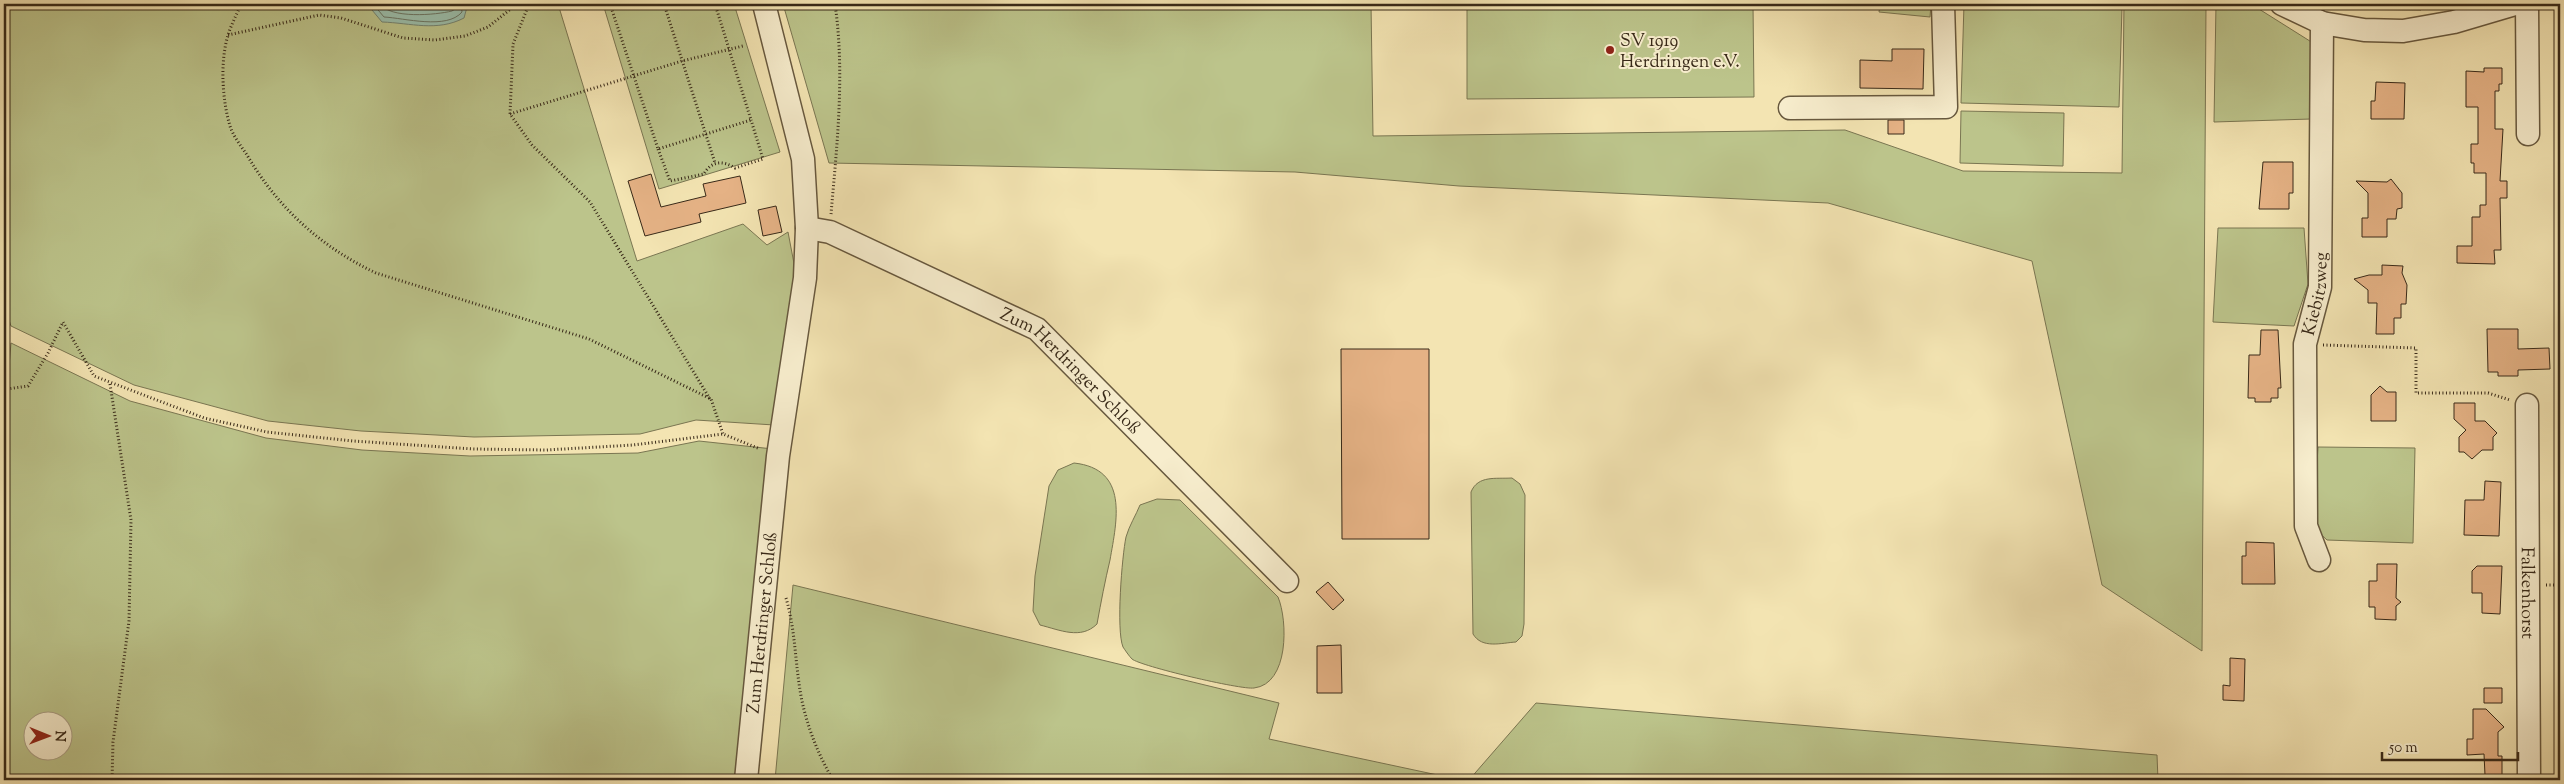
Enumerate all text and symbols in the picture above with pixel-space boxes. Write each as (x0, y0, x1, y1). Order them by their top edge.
place label: SV 1919 Herdringen e.V. (1620, 29, 1740, 76)
marker: SV 1919 Herdringen e.V. (1604, 44, 1616, 56)
street label: Kiebitzweg (2297, 252, 2335, 339)
street label: Zum Herdringer Schloß (995, 302, 1146, 441)
street label: Zum Herdringer Schloß (742, 531, 785, 715)
street label: Falkenhorst (2513, 547, 2539, 639)
north arrow (22, 712, 72, 762)
scale bar (2382, 729, 2518, 761)
text: N (49, 730, 69, 742)
text: 50 m (2388, 738, 2418, 759)

